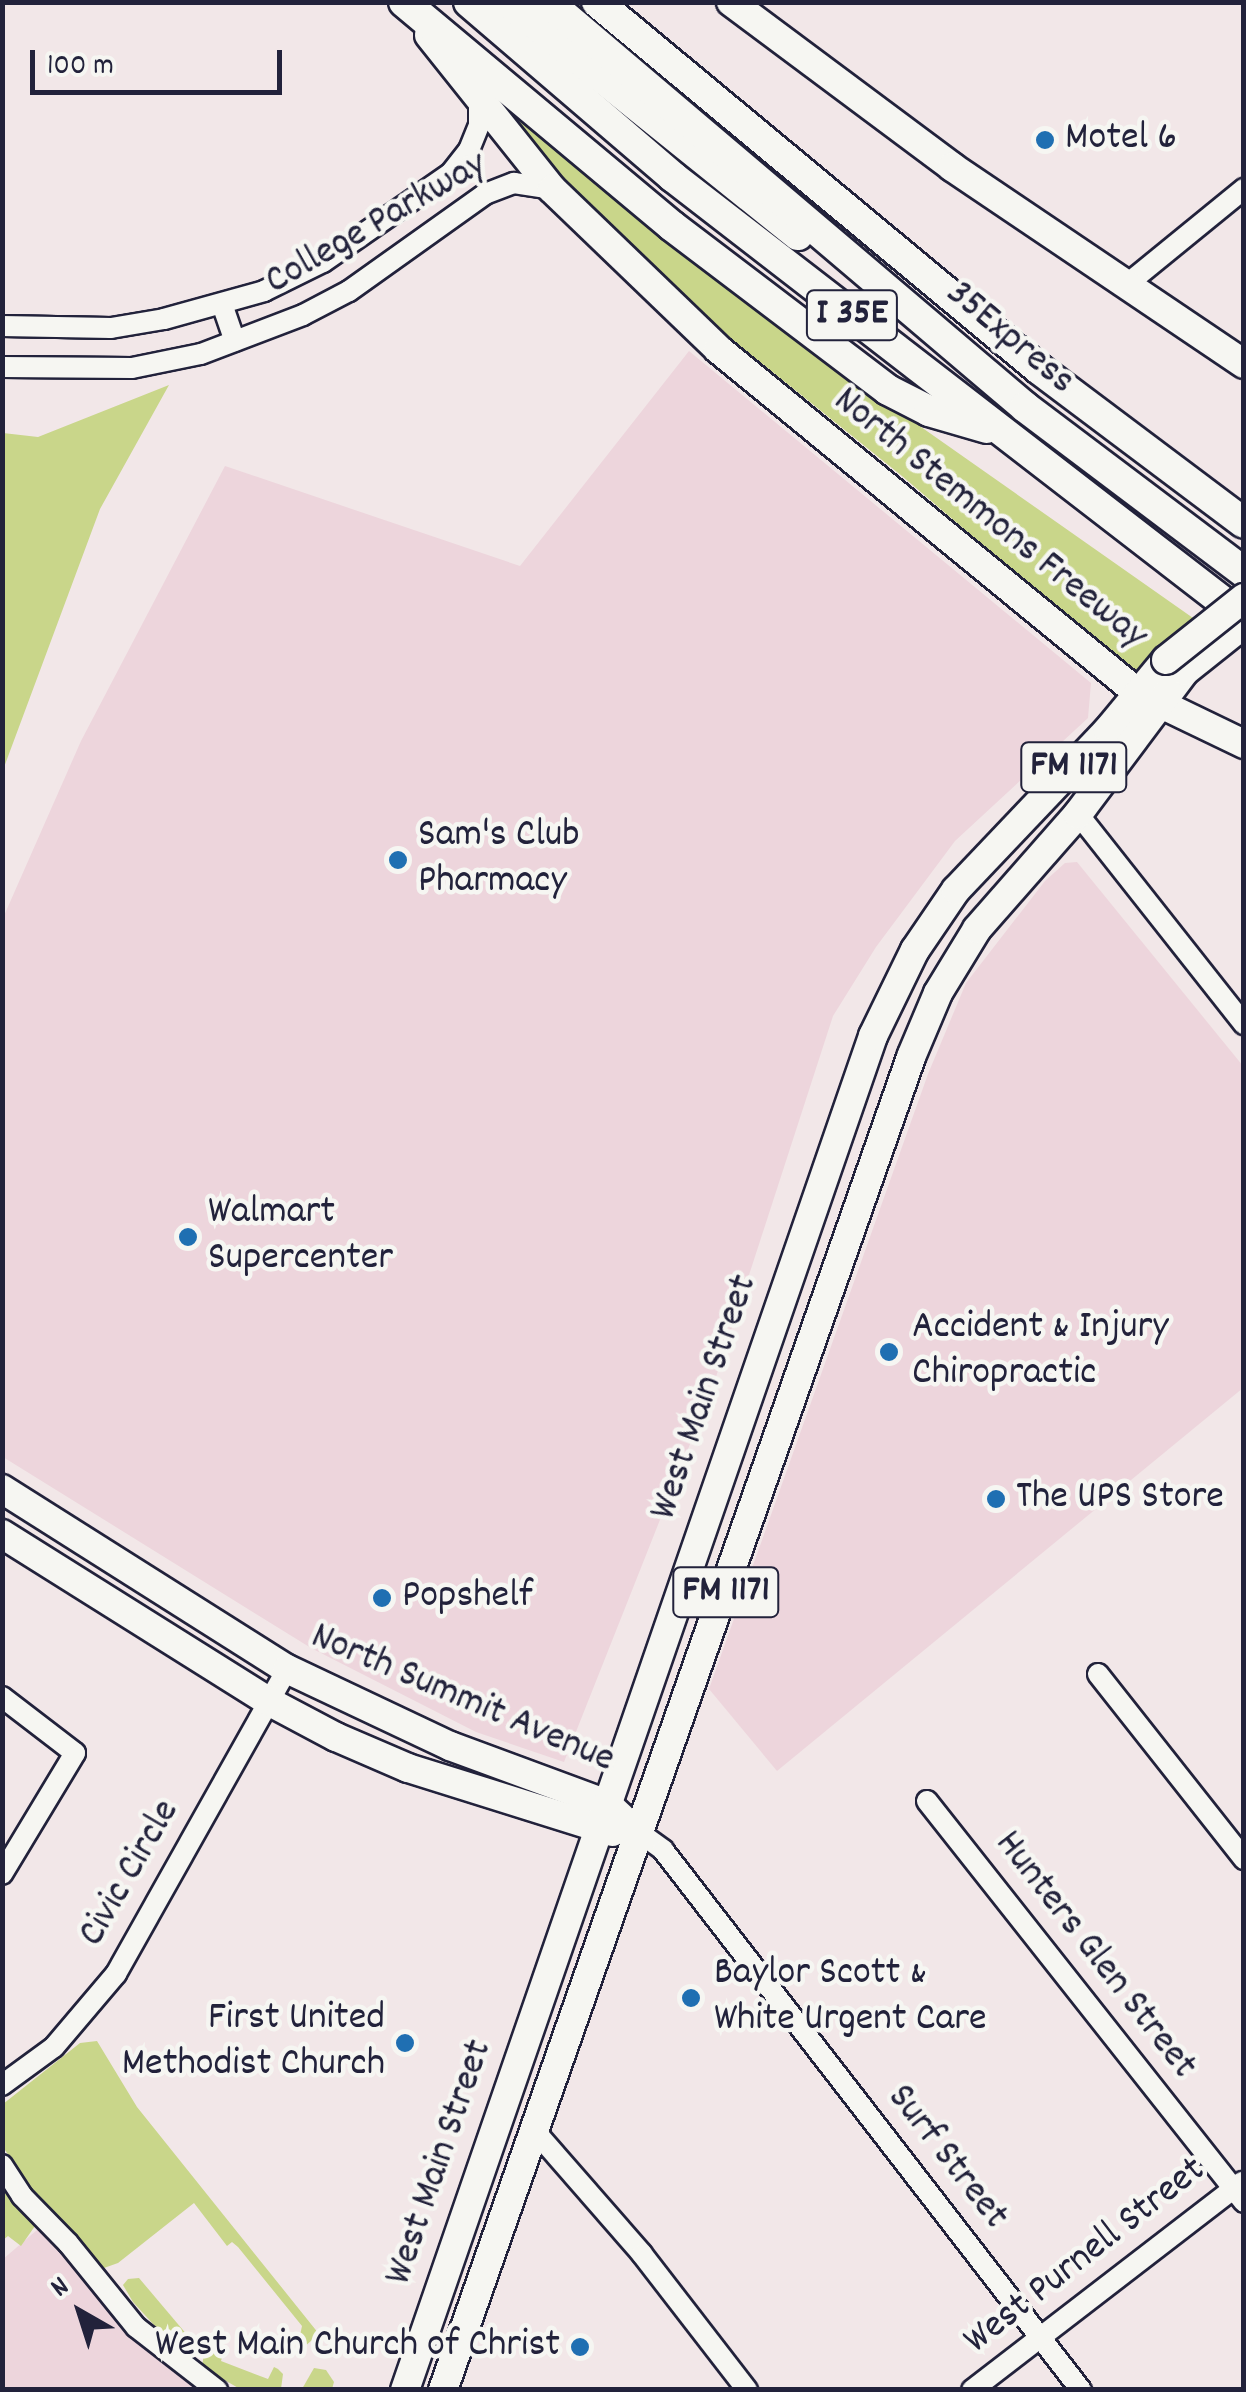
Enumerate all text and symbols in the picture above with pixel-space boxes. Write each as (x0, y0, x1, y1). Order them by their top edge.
scale bar (35, 30, 288, 92)
text: 100 m (47, 46, 114, 89)
place label: Motel 6 (1065, 116, 1177, 164)
marker: Motel 6 (1034, 129, 1056, 151)
street label: College Parkway (258, 142, 496, 308)
street label: 35Express (935, 271, 1083, 407)
road number: I 35E (804, 282, 900, 348)
street label: North Stemmons Freeway (822, 378, 1156, 662)
road number: FM 1171 (1019, 734, 1129, 800)
place label: Sam's Club Pharmacy (418, 813, 580, 907)
marker: Sam's Club Pharmacy (387, 849, 409, 871)
place label: Walmart Supercenter (208, 1190, 393, 1284)
marker: Walmart Supercenter (177, 1226, 199, 1248)
street label: West Main Street (642, 1269, 770, 1527)
place label: Accident & Injury Chiropractic (912, 1305, 1168, 1399)
marker: Accident & Injury Chiropractic (876, 1339, 902, 1365)
place label: The UPS Store (1016, 1475, 1224, 1523)
marker: The UPS Store (985, 1488, 1007, 1510)
road number: FM 1171 (671, 1559, 781, 1625)
place label: Popshelf (402, 1574, 533, 1622)
marker: Popshelf (371, 1587, 393, 1609)
street label: North Summit Avenue (303, 1614, 621, 1786)
street label: Civic Circle (70, 1792, 192, 1956)
street label: Hunters Glen Street (982, 1822, 1206, 2090)
place label: Baylor Scott & White Urgent Care (714, 1951, 987, 2045)
marker: Baylor Scott & White Urgent Care (678, 1985, 704, 2011)
place label: First United Methodist Church (122, 1996, 385, 2090)
marker: First United Methodist Church (394, 2032, 416, 2054)
street label: West Main Street (377, 2034, 505, 2292)
street label: Surf Street (875, 2076, 1017, 2240)
street label: West Purnell Street (956, 2148, 1216, 2366)
north arrow (30, 2262, 130, 2362)
text: N (43, 2269, 79, 2309)
place label: West Main Church of Christ (155, 2323, 560, 2371)
marker: West Main Church of Christ (569, 2336, 591, 2358)

